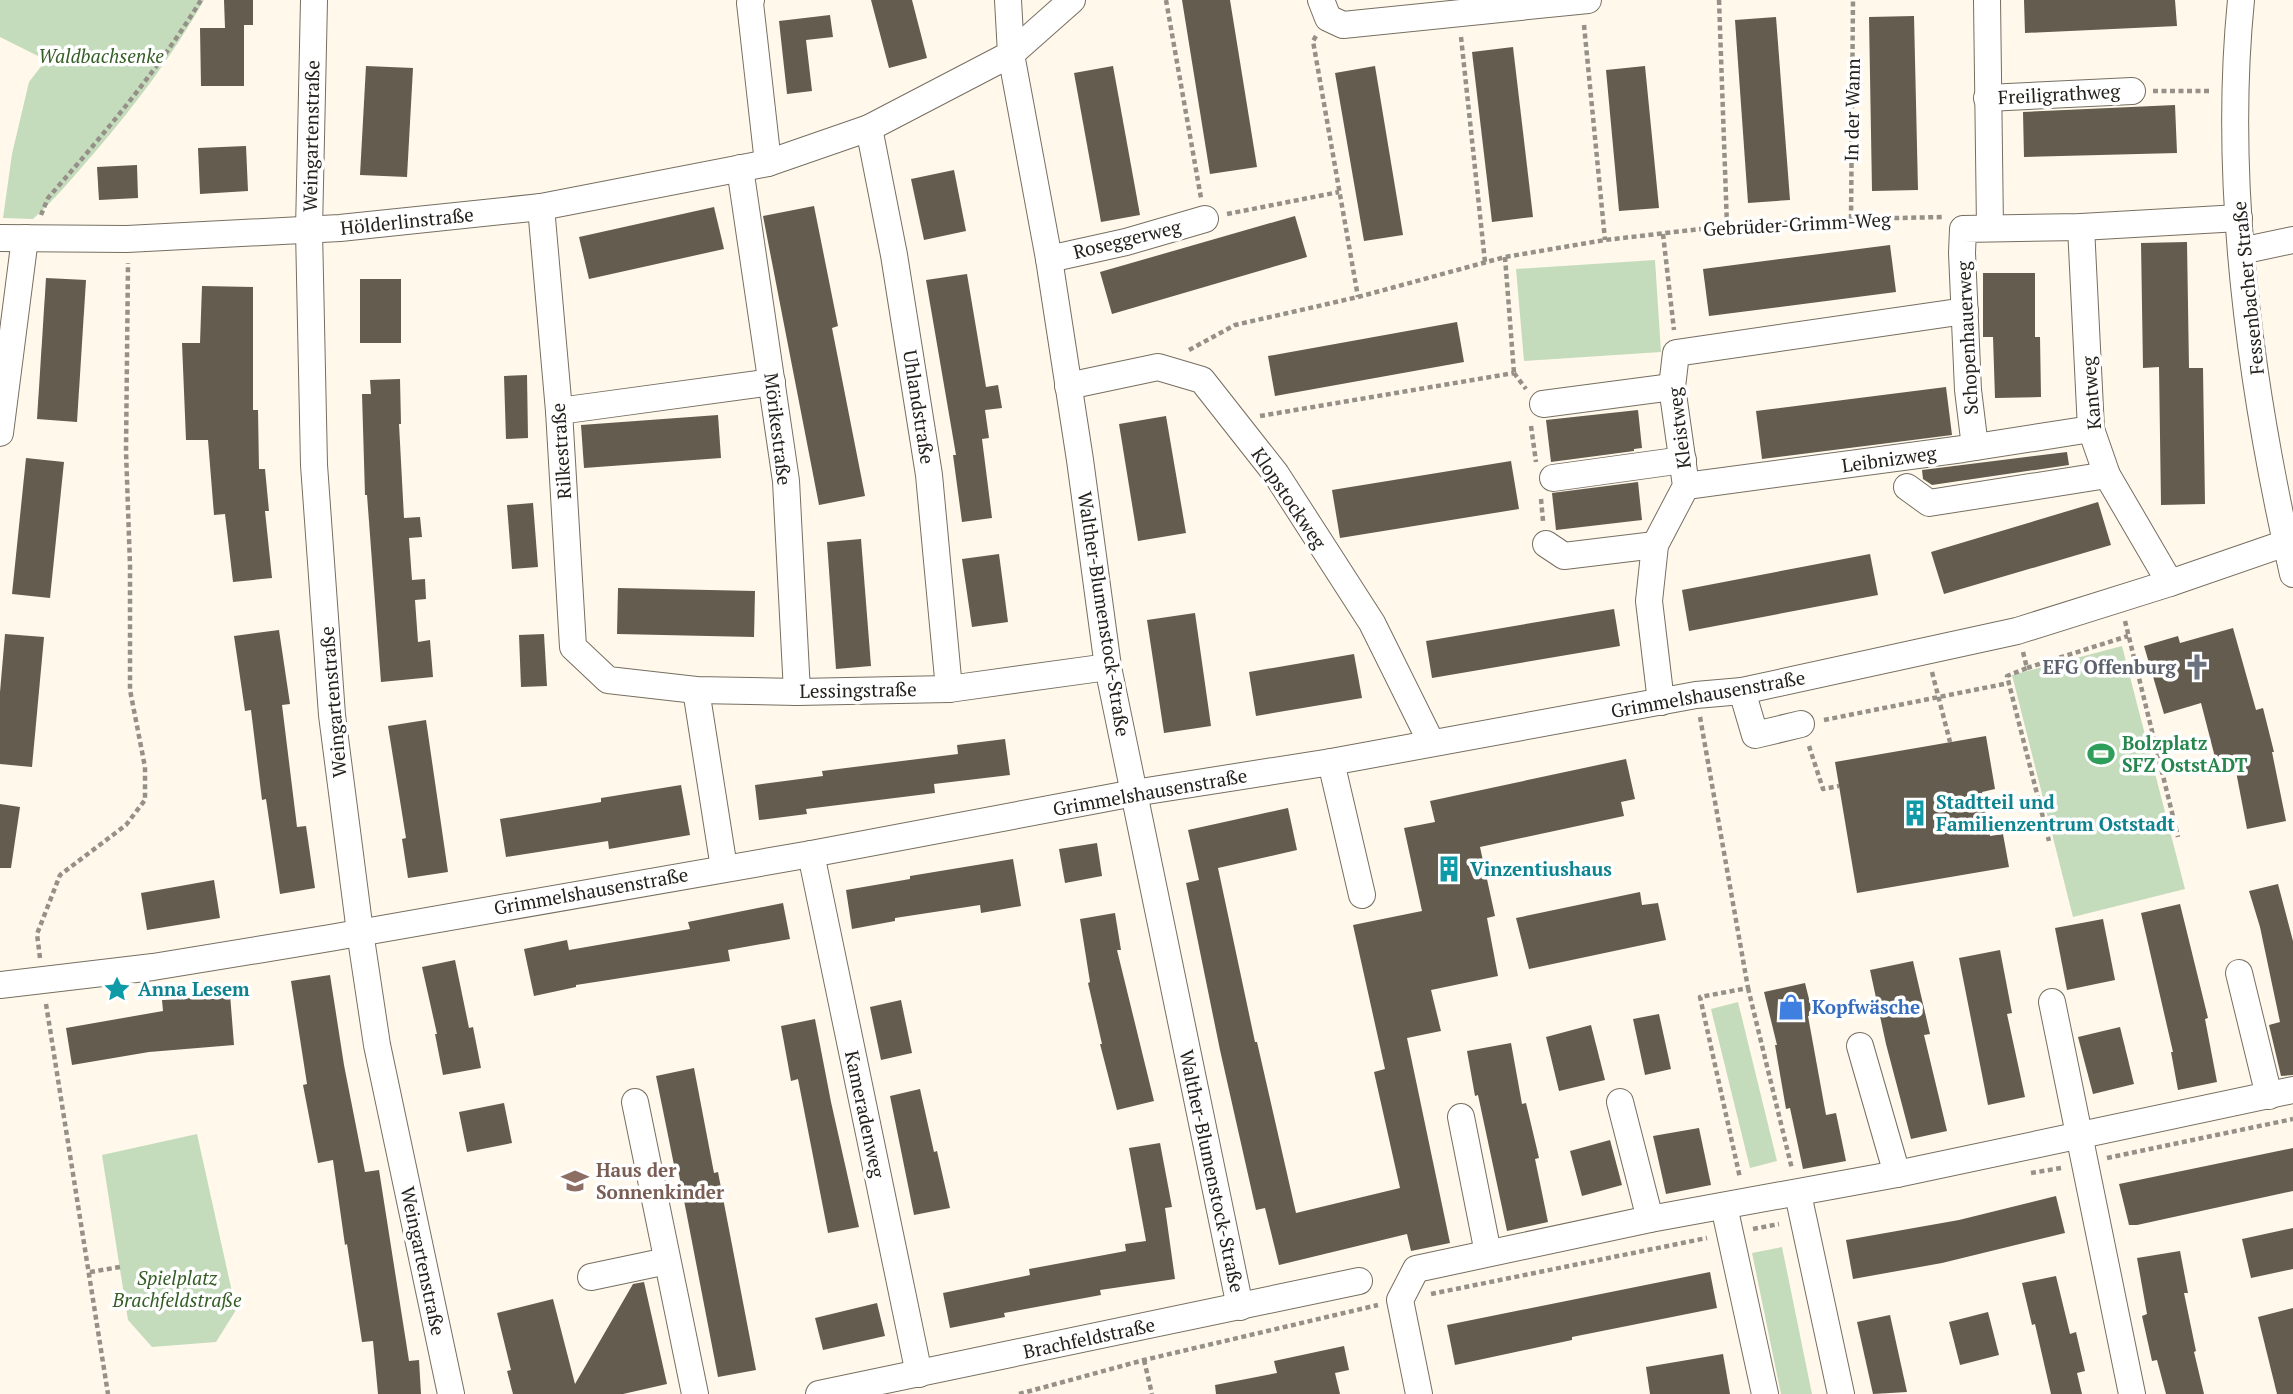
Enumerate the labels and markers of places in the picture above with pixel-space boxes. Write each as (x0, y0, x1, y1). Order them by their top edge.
church icon: EFG Offenburg (2182, 652, 2212, 682)
place label: EFG Offenburg (2042, 654, 2177, 679)
place label: Bolzplatz SFZ OststADT (2122, 730, 2248, 777)
sports icon: Bolzplatz SFZ OststADT (2086, 739, 2116, 769)
place label: Stadtteil und Familienzentrum Oststadt (1936, 789, 2175, 836)
building icon: Stadtteil und Familienzentrum Oststadt (1900, 798, 1930, 828)
building icon: Vinzentiushaus (1434, 854, 1464, 884)
place label: Vinzentiushaus (1470, 856, 1612, 881)
place icon: Anna Lesem (102, 974, 132, 1004)
place label: Anna Lesem (138, 976, 250, 1001)
shop icon: Kopfwäsche (1776, 992, 1806, 1022)
place label: Kopfwäsche (1812, 994, 1920, 1019)
place label: Haus der Sonnenkinder (596, 1157, 725, 1204)
school or university icon: Haus der Sonnenkinder (560, 1166, 590, 1196)

